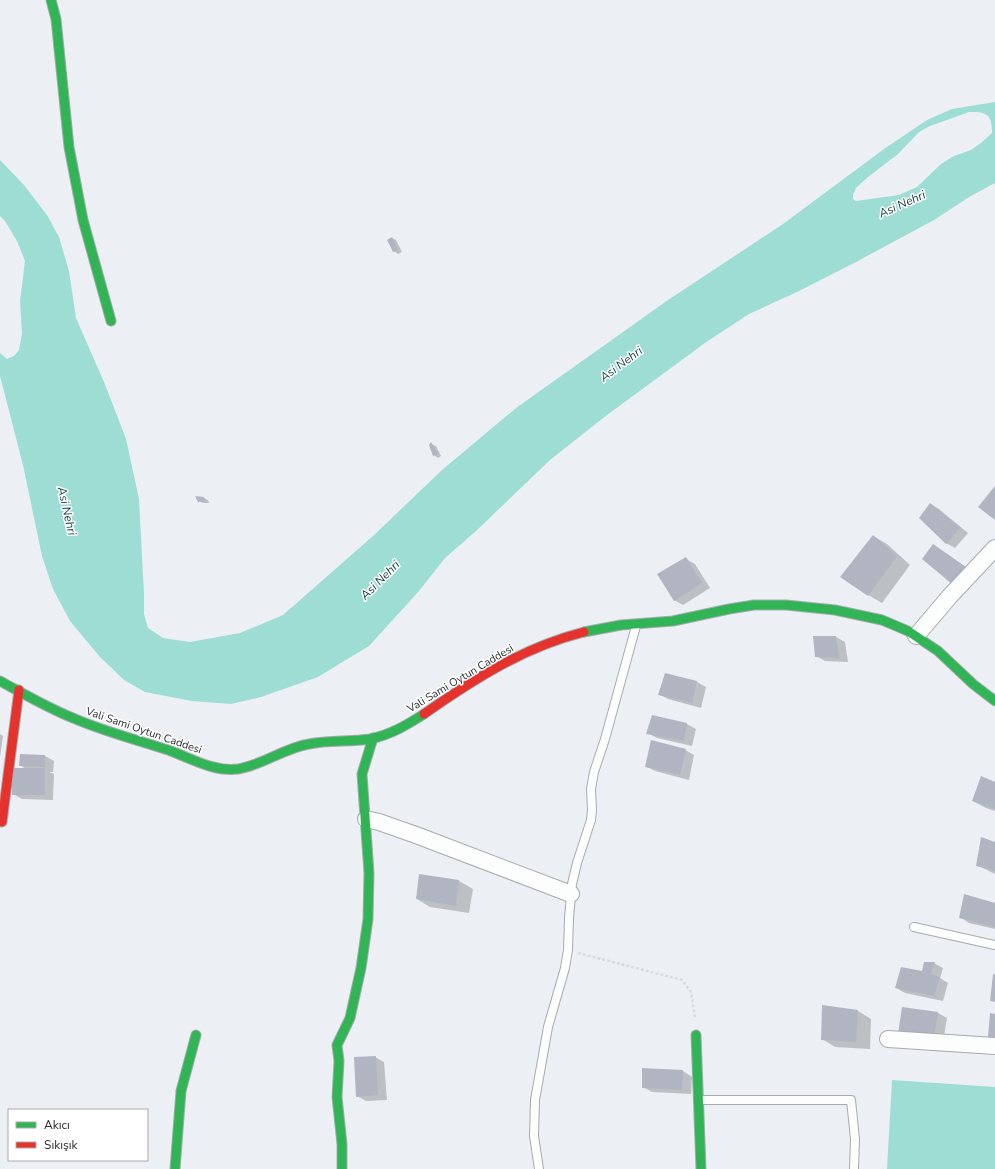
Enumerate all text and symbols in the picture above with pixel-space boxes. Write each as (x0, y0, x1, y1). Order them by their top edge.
water label: Asi Nehri (875, 187, 928, 222)
water label: Asi Nehri (596, 343, 646, 386)
water label: Asi Nehri (53, 484, 80, 537)
water label: Asi Nehri (356, 557, 403, 604)
street label: Vali Sami Oytun Caddesi (403, 641, 516, 717)
street label: Vali Sami Oytun Caddesi (83, 703, 204, 757)
legend (8, 1109, 148, 1161)
text: Akıcı (44, 1117, 70, 1133)
text: Sıkışık (44, 1137, 79, 1153)

